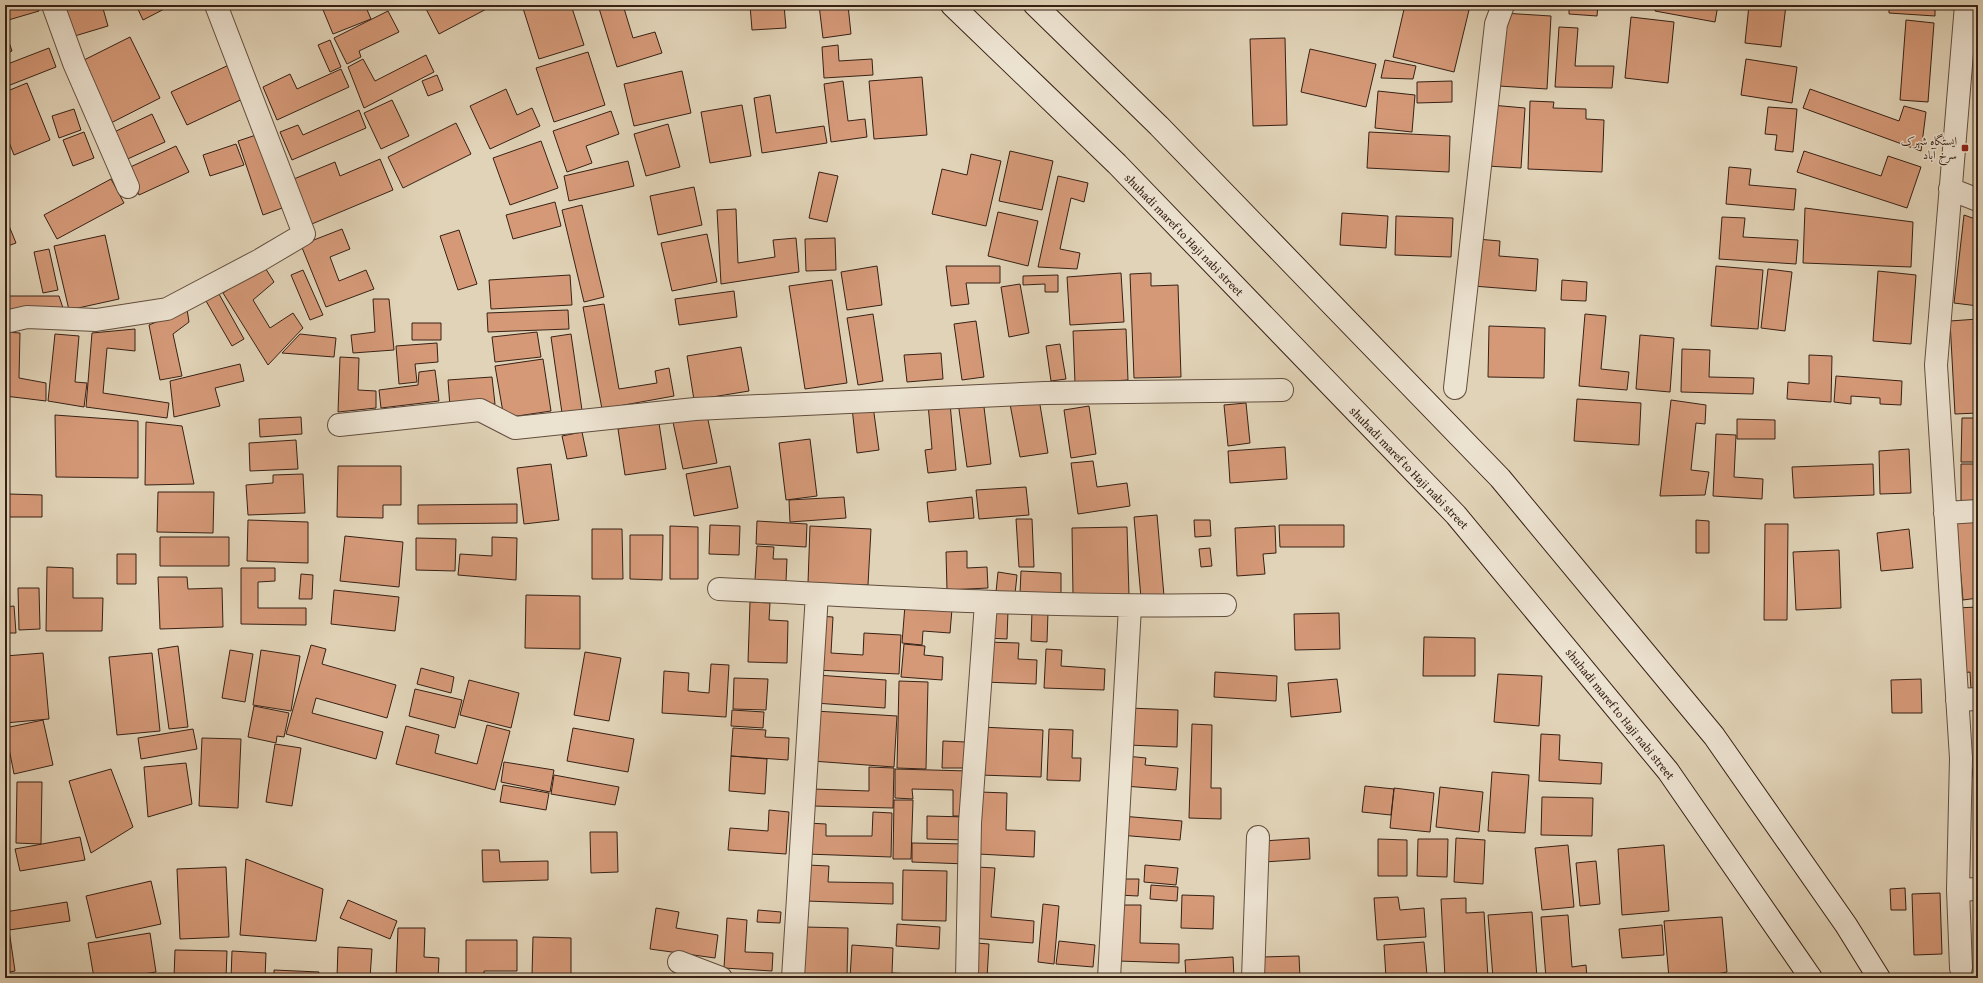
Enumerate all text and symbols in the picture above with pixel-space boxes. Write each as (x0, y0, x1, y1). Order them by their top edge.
place label: ایستگاه شهرک سرخ آباد (1901, 132, 1957, 166)
marker: ایستگاه شهرک سرخ آباد (1960, 143, 1970, 153)
street label: shuhadi maref to Haji nabi street (1121, 169, 1248, 300)
street label: shuhadi maref to Haji nabi street (1346, 402, 1473, 533)
street label: shuhadi maref to Haji nabi street (1562, 644, 1679, 784)

